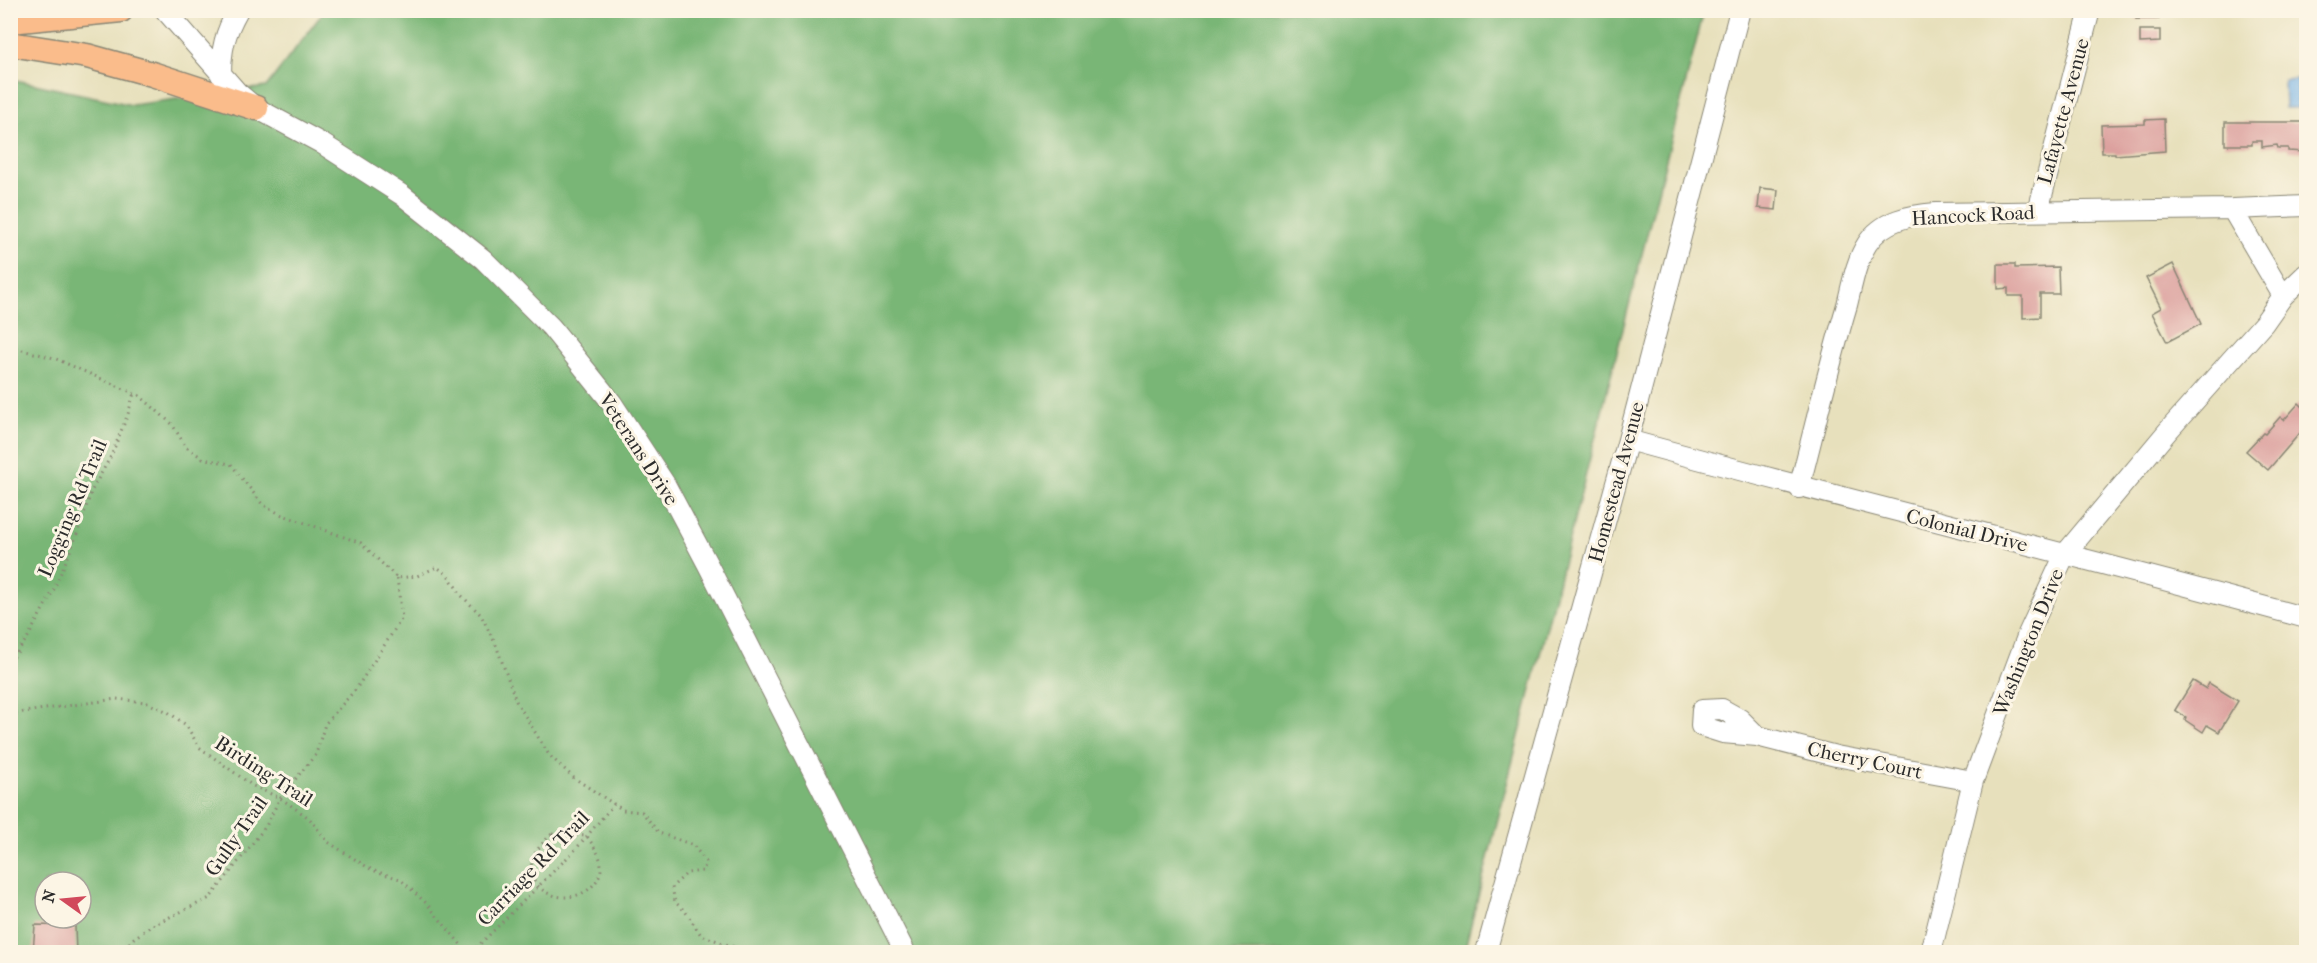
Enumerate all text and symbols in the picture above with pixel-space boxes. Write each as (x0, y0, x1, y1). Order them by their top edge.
street label: Lafayette Avenue (2033, 36, 2094, 187)
street label: Hancock Road (1911, 201, 2036, 230)
street label: Veterans Drive (593, 388, 683, 510)
street label: Homestead Avenue (1584, 399, 1649, 565)
street label: Logging Rd Trail (33, 436, 112, 580)
street label: Colonial Drive (1904, 504, 2030, 557)
street label: Washington Drive (1988, 565, 2068, 720)
street label: Birding Trail (211, 731, 317, 812)
street label: Cherry Court (1805, 737, 1924, 784)
street label: Gully Trail (200, 791, 273, 881)
street label: Carriage Rd Trail (473, 806, 594, 930)
north arrow (33, 870, 93, 930)
text: N (38, 887, 60, 905)

